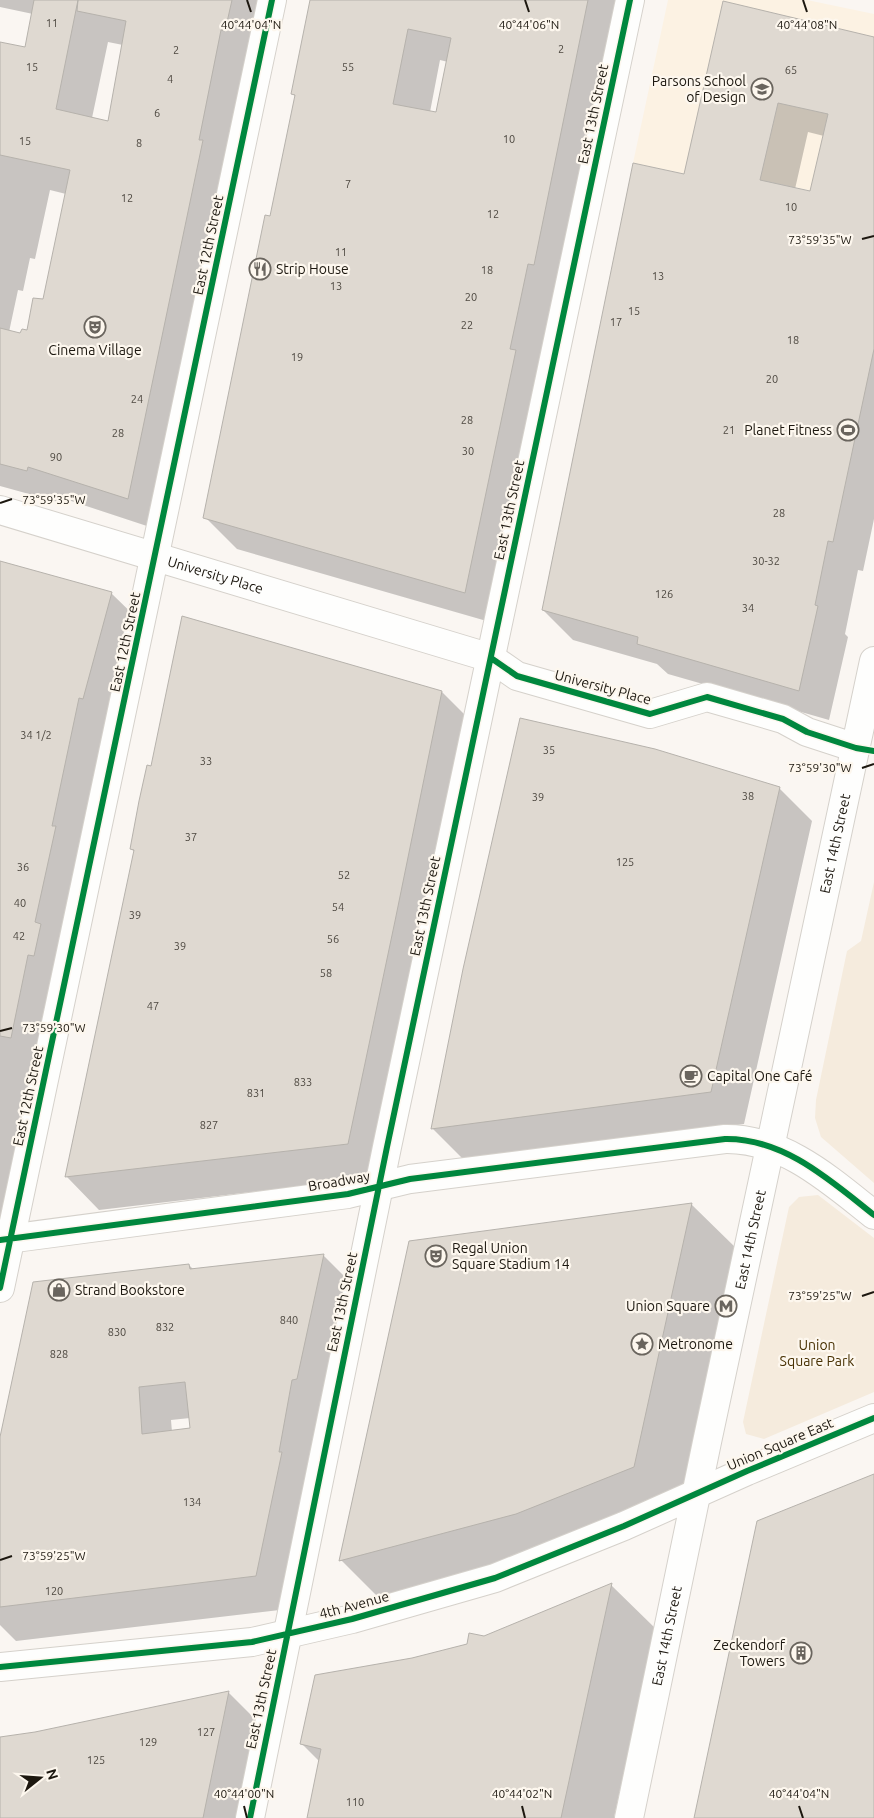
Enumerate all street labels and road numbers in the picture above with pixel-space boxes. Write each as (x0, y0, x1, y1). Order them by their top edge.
street label: East 13th Street (575, 62, 611, 165)
street label: East 12th Street (190, 193, 226, 296)
street label: East 13th Street (491, 458, 527, 561)
street label: University Place (166, 553, 265, 597)
street label: East 12th Street (107, 590, 143, 693)
street label: University Place (553, 666, 653, 708)
street label: East 14th Street (817, 792, 854, 895)
street label: East 13th Street (407, 854, 443, 957)
street label: East 12th Street (10, 1044, 46, 1147)
street label: Broadway (307, 1168, 371, 1194)
street label: East 14th Street (732, 1188, 769, 1291)
street label: East 13th Street (324, 1250, 360, 1353)
street label: Union Square East (724, 1414, 836, 1474)
street label: East 14th Street (649, 1584, 685, 1687)
street label: 4th Avenue (317, 1588, 391, 1622)
street label: East 13th Street (243, 1647, 279, 1750)

